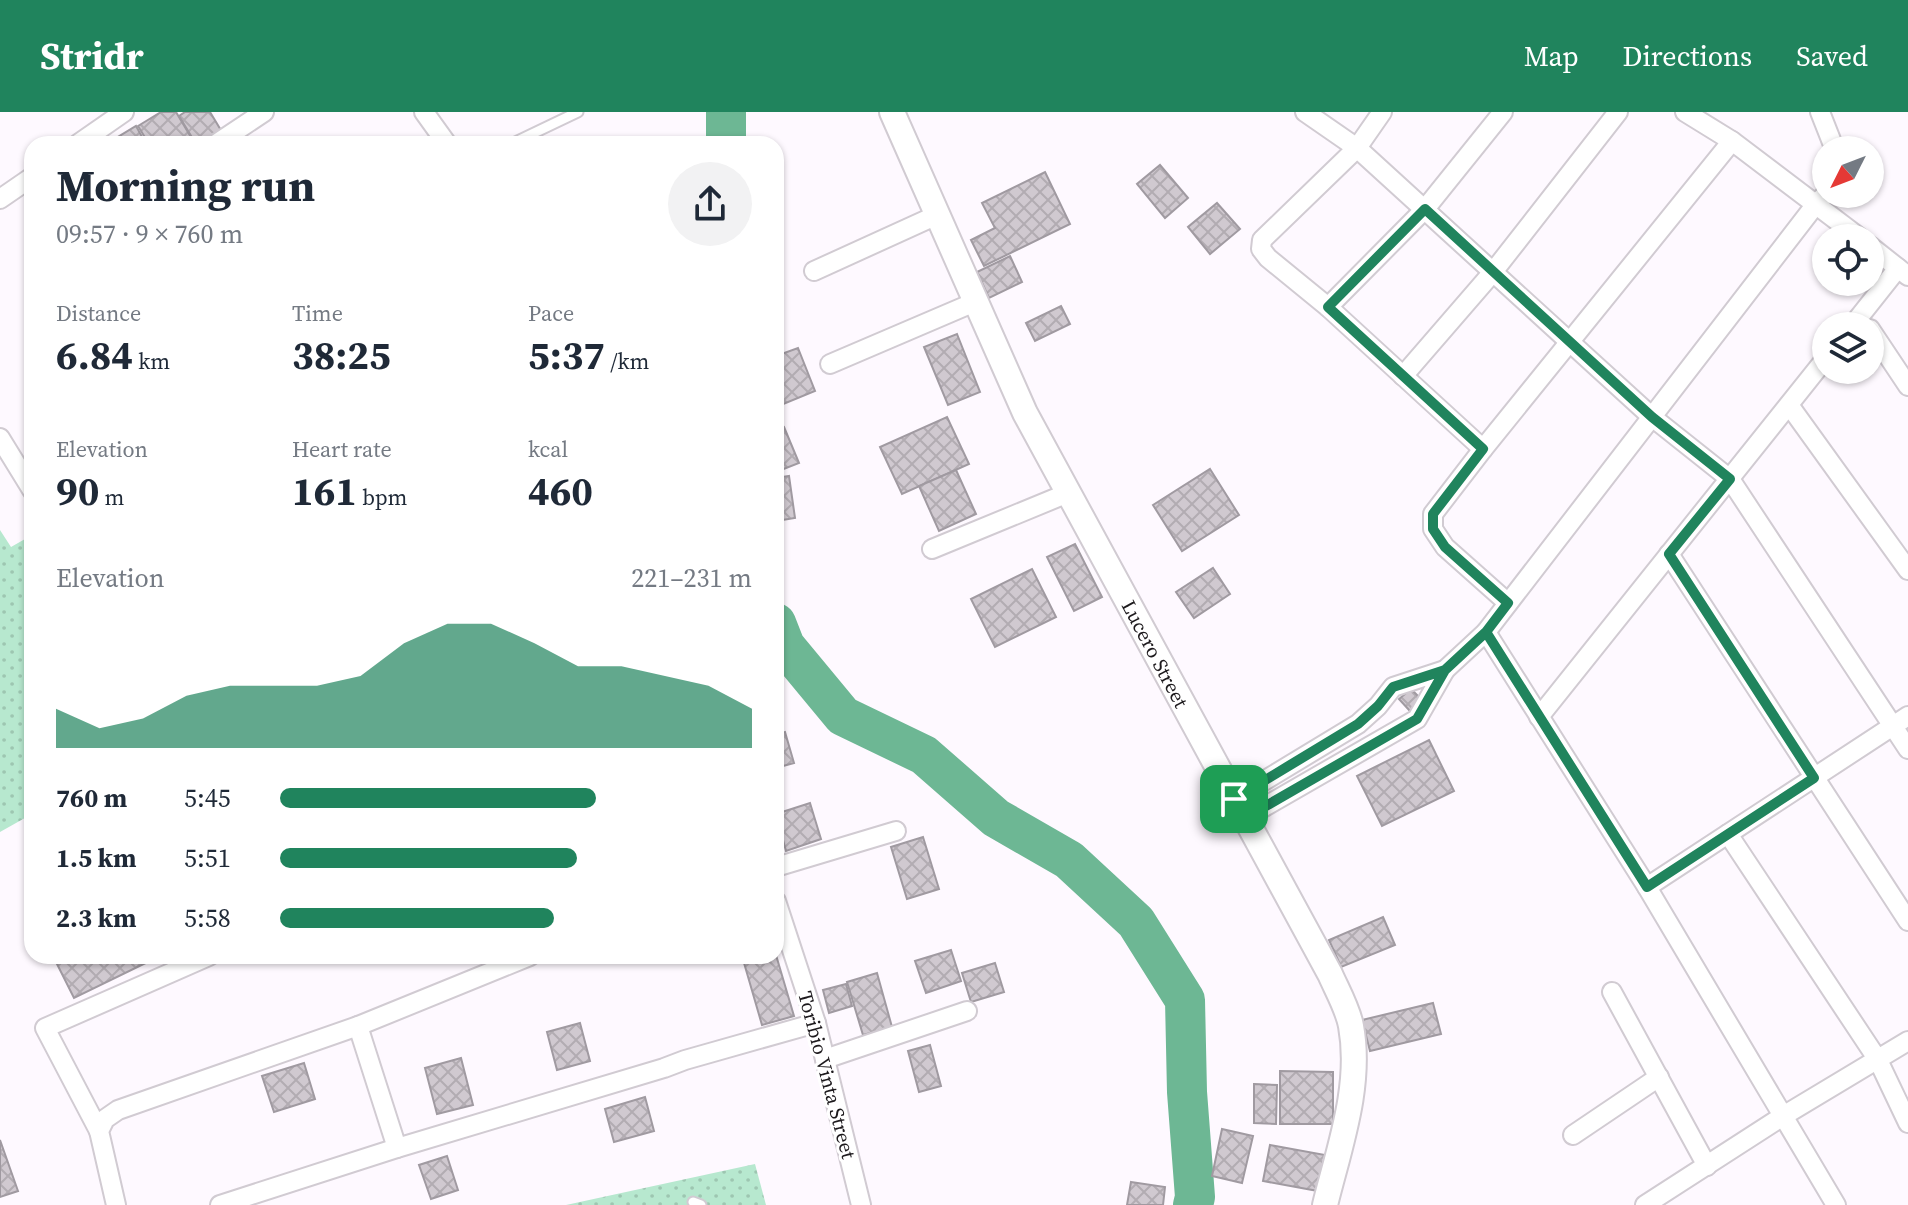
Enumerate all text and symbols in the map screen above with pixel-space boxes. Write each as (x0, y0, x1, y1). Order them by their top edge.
text: Stridr (40, 30, 144, 82)
text: Map (1524, 37, 1579, 75)
text: Directions (1623, 37, 1752, 75)
text: Saved (1796, 37, 1868, 75)
north arrow (1812, 136, 1884, 208)
map controls (1812, 136, 1884, 384)
text: Morning run (56, 155, 315, 216)
button: share (668, 162, 752, 246)
text: 09:57 · 9 × 760 m (56, 216, 243, 252)
button: locate (1812, 224, 1884, 296)
text: Distance (56, 298, 141, 328)
text: Time (292, 298, 343, 328)
text: Pace (528, 298, 574, 328)
button: layers (1812, 312, 1884, 384)
text: 6.84 (56, 328, 133, 382)
text: 38:25 (292, 328, 391, 382)
text: 5:37 (528, 328, 605, 382)
text: km (133, 346, 170, 376)
text: /km (605, 346, 649, 376)
text: Elevation (56, 434, 148, 464)
text: Heart rate (292, 434, 392, 464)
text: kcal (528, 434, 568, 464)
text: 90 (56, 464, 99, 518)
text: 161 (292, 464, 357, 518)
text: 460 (528, 464, 593, 518)
text: m (99, 482, 124, 512)
text: bpm (357, 482, 407, 512)
text: Elevation (56, 560, 165, 596)
text: 221–231 m (631, 560, 752, 596)
street label: Lucero Street (1115, 595, 1195, 713)
pin (1200, 765, 1268, 833)
icon: arrive (1212, 777, 1256, 821)
text: 760 m (56, 780, 127, 816)
text: 5:45 (184, 780, 231, 816)
text: 1.5 km (56, 840, 137, 876)
text: 5:51 (184, 840, 231, 876)
text: 2.3 km (56, 900, 137, 936)
text: 5:58 (184, 900, 231, 936)
street label: Toribio Vinta Street (791, 988, 863, 1162)

